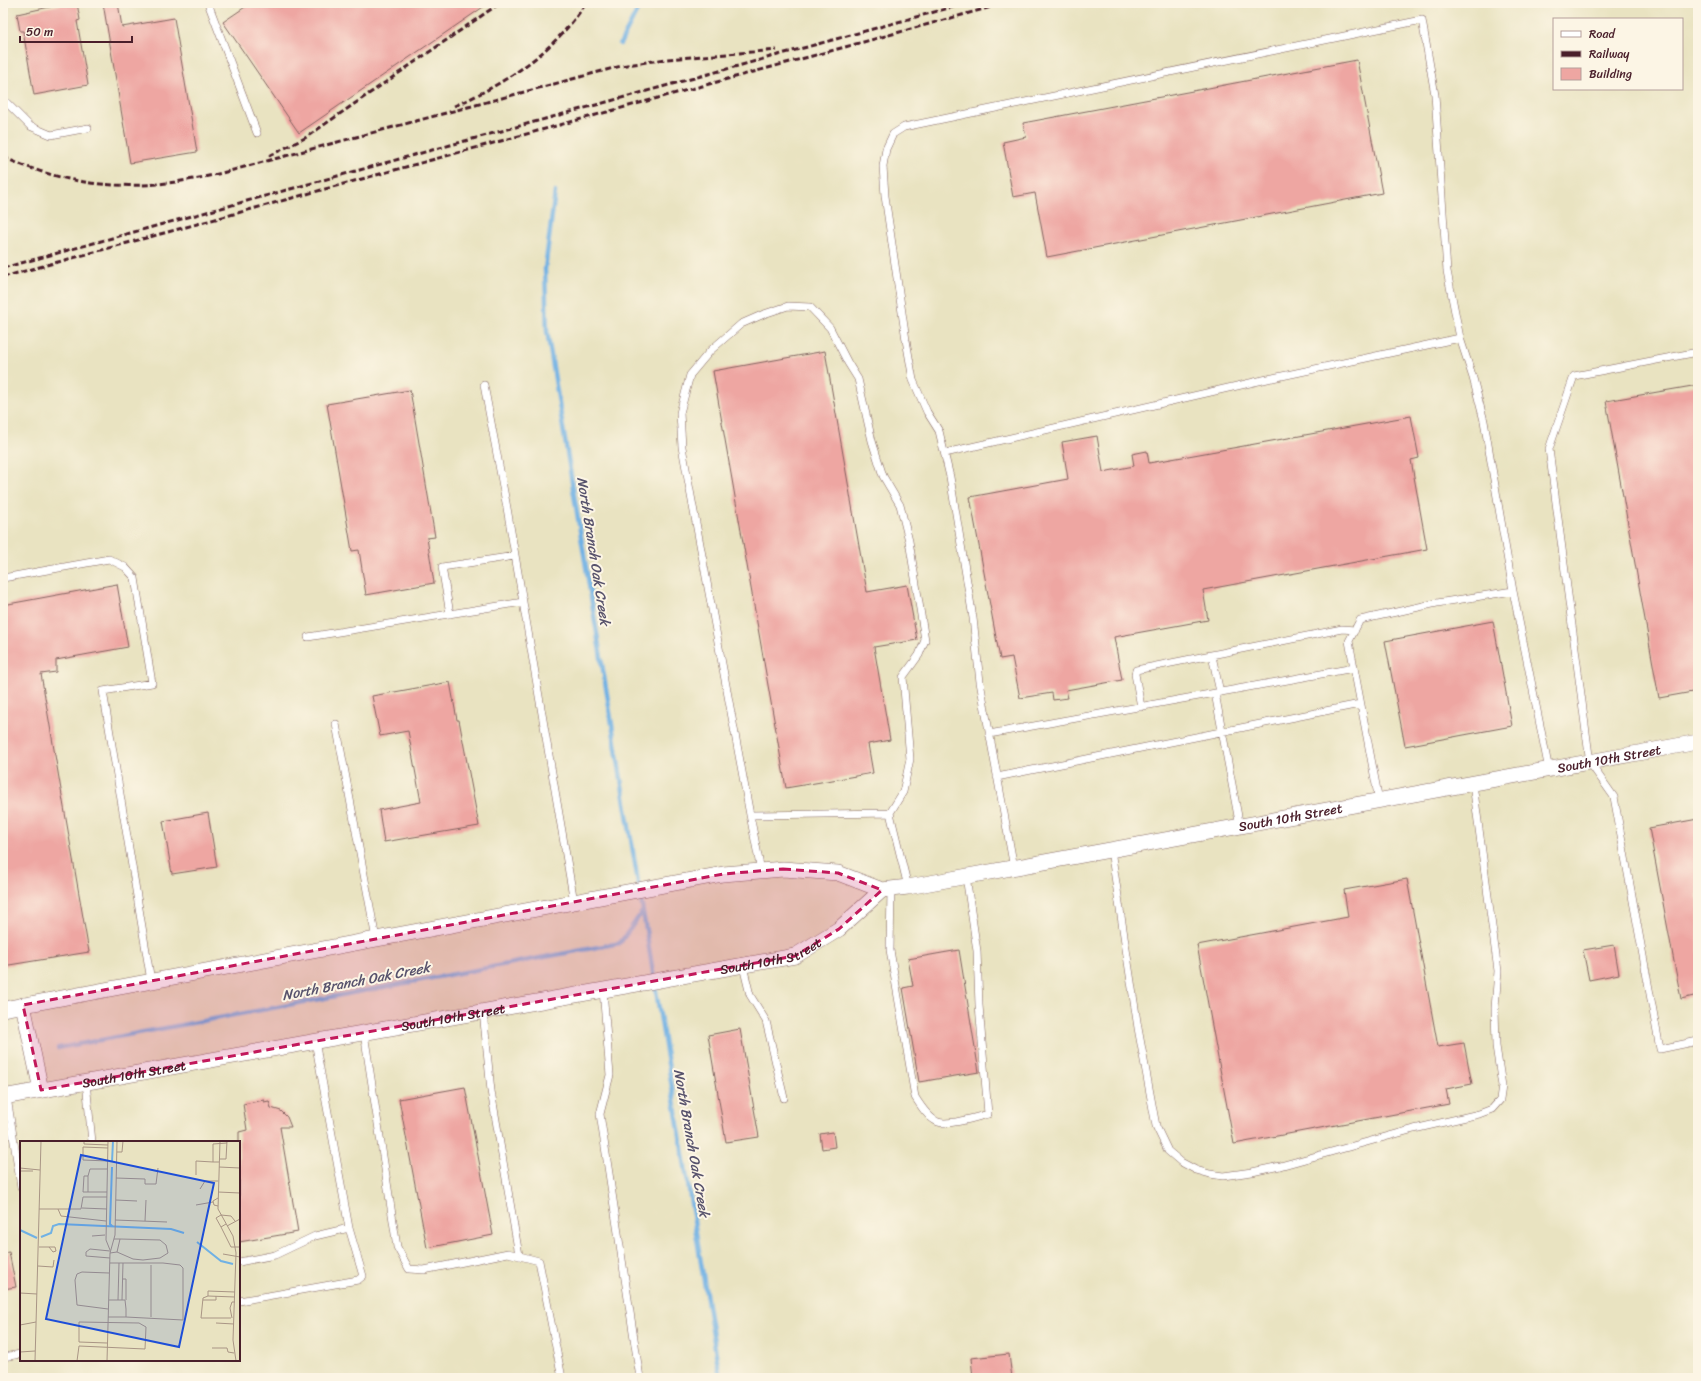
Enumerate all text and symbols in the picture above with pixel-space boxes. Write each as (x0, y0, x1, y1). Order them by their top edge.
scale bar (20, 18, 132, 44)
legend (1553, 18, 1683, 90)
text: 50 m (26, 21, 53, 43)
text: Road (1589, 23, 1616, 45)
text: Railway (1589, 43, 1630, 65)
text: Building (1589, 63, 1632, 85)
water label: North Branch Oak Creek (569, 475, 618, 629)
street label: South 10th Street (1555, 738, 1663, 780)
street label: South 10th Street (1237, 796, 1345, 838)
street label: South 10th Street (718, 931, 826, 981)
water label: North Branch Oak Creek (280, 955, 434, 1008)
street label: South 10th Street (399, 997, 507, 1038)
street label: South 10th Street (80, 1054, 188, 1095)
water label: North Branch Oak Creek (666, 1067, 717, 1221)
inset map (20, 1141, 240, 1361)

